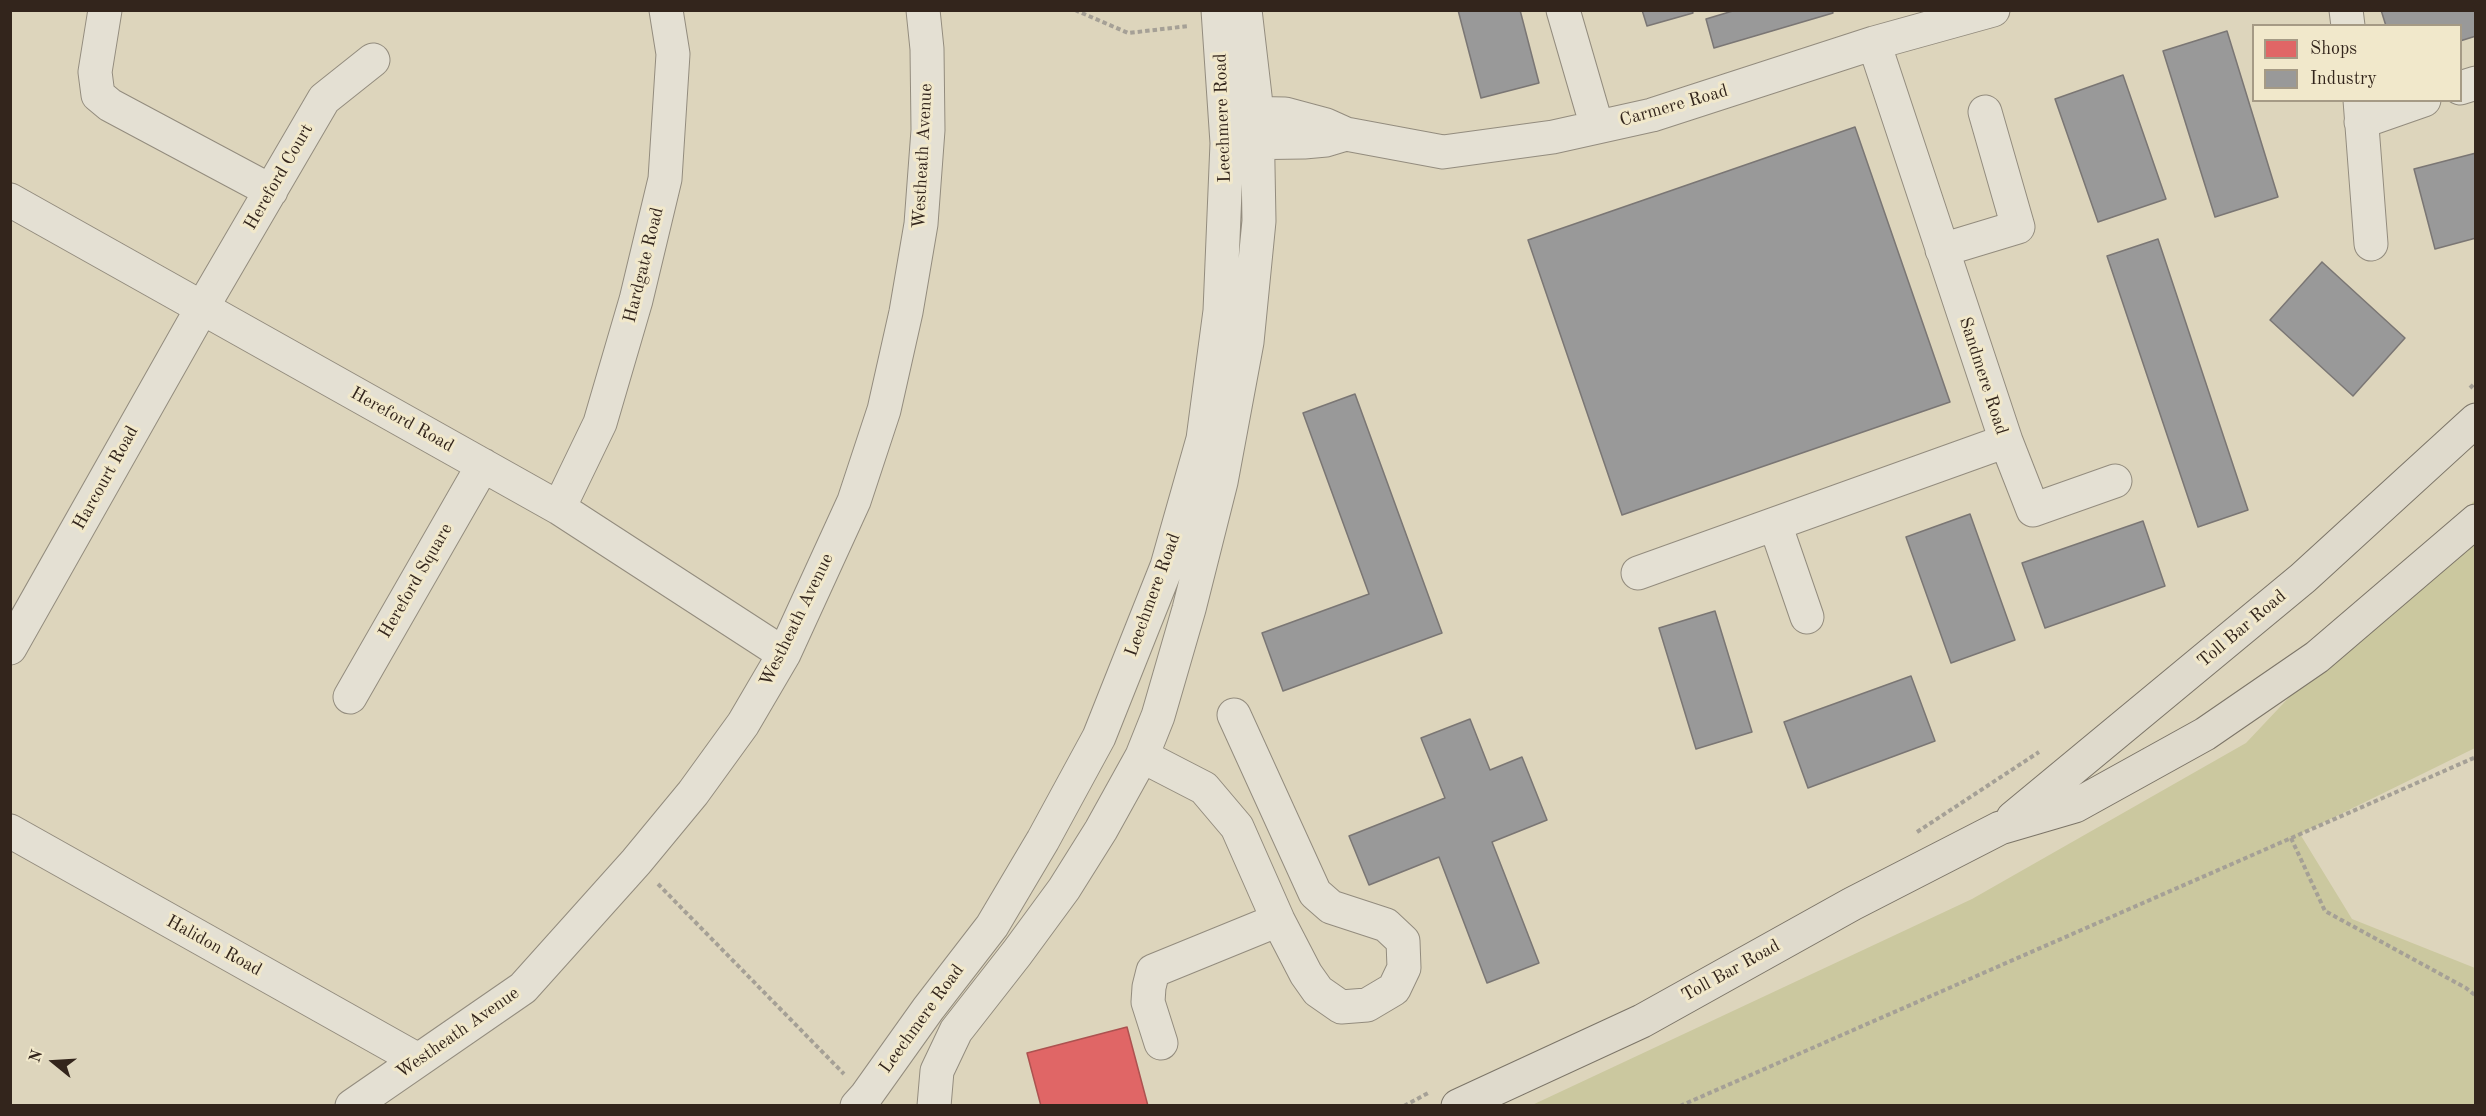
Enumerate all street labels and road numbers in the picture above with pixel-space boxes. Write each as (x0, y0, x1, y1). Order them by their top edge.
street label: Leechmere Road (1210, 53, 1236, 183)
street label: Carmere Road (1617, 80, 1731, 132)
street label: Westheath Avenue (908, 83, 938, 229)
street label: Hereford Court (240, 120, 318, 234)
street label: Hardgate Road (619, 205, 669, 325)
street label: Sandmere Road (1954, 314, 2012, 438)
street label: Hereford Road (347, 383, 457, 457)
street label: Harcourt Road (69, 422, 143, 534)
street label: Hereford Square (374, 520, 458, 642)
street label: Leechmere Road (1121, 530, 1185, 660)
street label: Westheath Avenue (755, 550, 839, 690)
street label: Toll Bar Road (2193, 586, 2291, 672)
street label: Halidon Road (162, 911, 266, 981)
street label: Toll Bar Road (1678, 935, 1784, 1007)
street label: Leechmere Road (875, 960, 969, 1078)
street label: Westheath Avenue (392, 983, 524, 1083)

